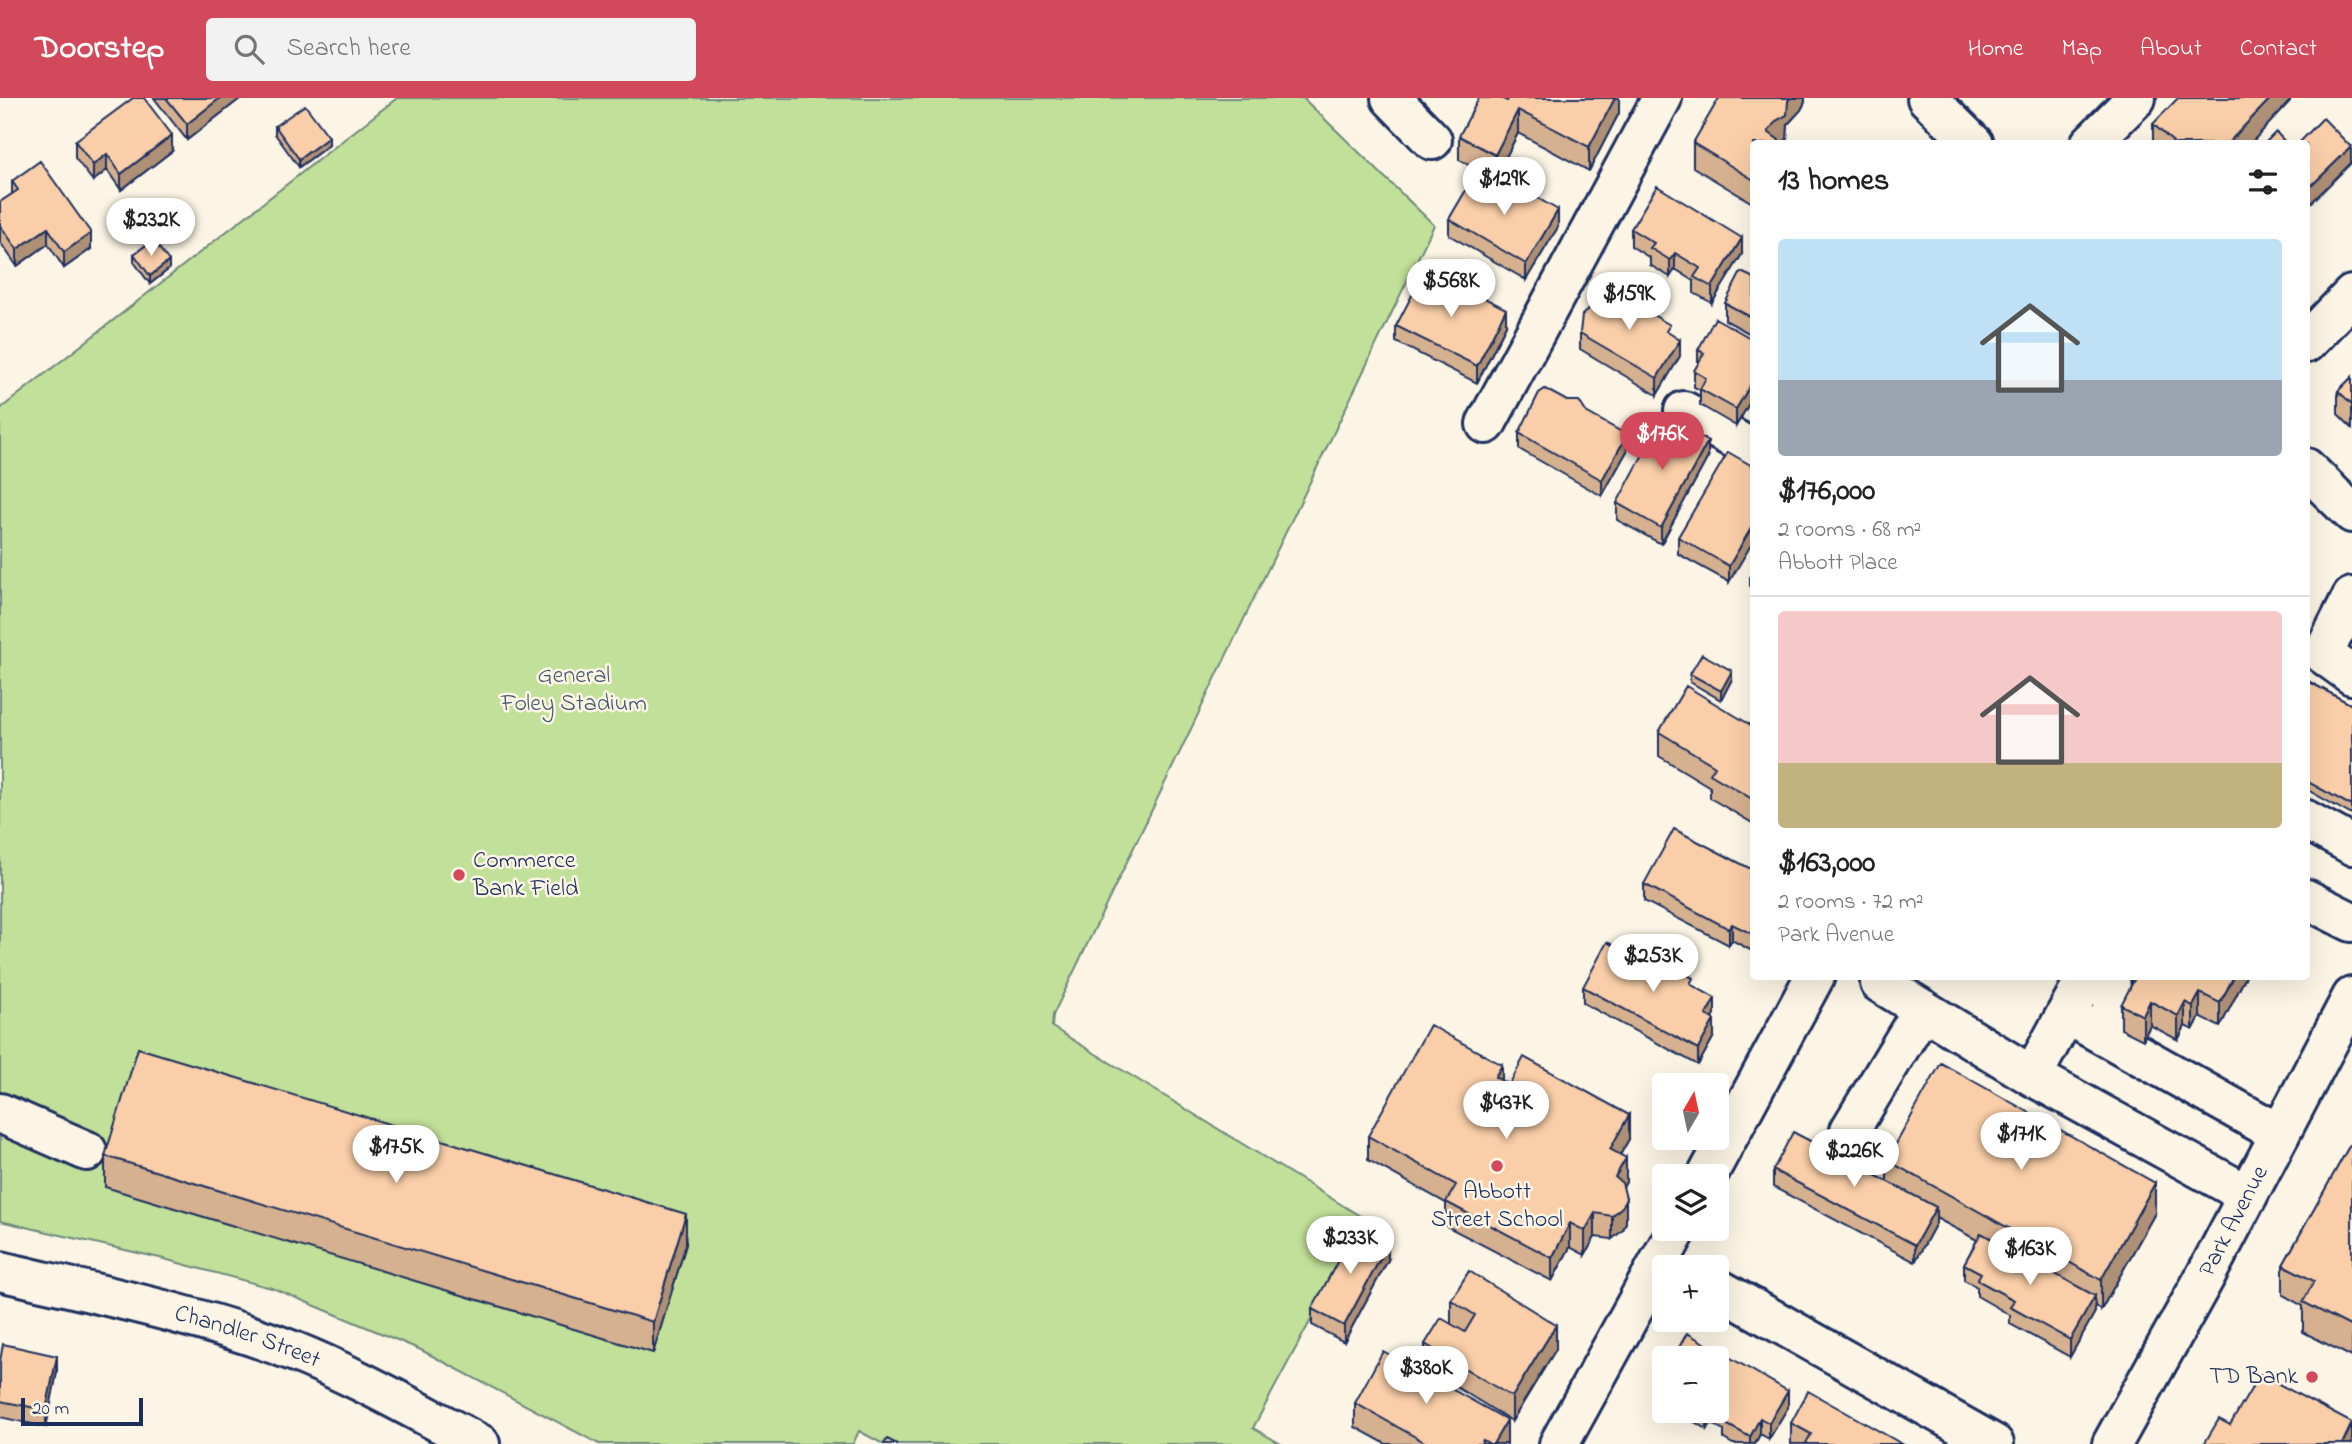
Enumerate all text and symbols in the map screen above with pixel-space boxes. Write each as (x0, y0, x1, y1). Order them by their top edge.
search box (206, 18, 696, 81)
text: Doorstep (35, 25, 164, 73)
icon: search (230, 30, 268, 68)
text: Search here (286, 30, 411, 68)
text: Home (1968, 32, 2024, 67)
text: Map (2062, 32, 2102, 67)
text: About (2140, 32, 2202, 67)
text: Contact (2240, 32, 2317, 67)
pin: $129K (1455, 158, 1553, 217)
text: 13 homes (1778, 160, 1889, 204)
text: $129K (1479, 163, 1529, 196)
icon: filters (2244, 163, 2282, 201)
pin: $232K (102, 198, 200, 258)
text: $232K (122, 204, 180, 237)
pin: $568K (1402, 260, 1500, 319)
text: $568K (1423, 265, 1479, 298)
pin: $159K (1580, 272, 1678, 332)
text: $159K (1603, 278, 1655, 311)
icon: home (1967, 285, 2093, 411)
pin: $176K (1613, 412, 1711, 472)
text: $176K (1636, 418, 1688, 451)
text: $176,000 (1778, 470, 1875, 514)
text: 2 rooms · 68 m² (1778, 514, 1921, 547)
text: Abbott Place (1778, 547, 1898, 580)
icon: home (1967, 657, 2093, 783)
park label: General Foley Stadium (500, 659, 647, 723)
text: $163,000 (1778, 842, 1875, 886)
place label: Commerce Bank Field (472, 844, 579, 907)
marker: Commerce Bank Field (451, 867, 467, 883)
text: 2 rooms · 72 m² (1778, 886, 1924, 919)
text: Park Avenue (1778, 919, 1894, 952)
pin: $253K (1604, 934, 1702, 994)
text: $253K (1623, 940, 1683, 973)
north arrow (1652, 1073, 1729, 1150)
map controls (1652, 1073, 1729, 1423)
pin: $437K (1457, 1082, 1555, 1141)
text: $437K (1479, 1087, 1533, 1120)
pin: $171K (1972, 1112, 2070, 1172)
text: $171K (1996, 1118, 2046, 1151)
pin: $175K (347, 1126, 445, 1185)
pin: $226K (1805, 1130, 1903, 1189)
text: $175K (368, 1131, 424, 1164)
text: $226K (1825, 1135, 1883, 1168)
marker: Abbott Street School (1489, 1158, 1505, 1174)
street label: Park Avenue (2191, 1159, 2278, 1283)
button: layers (1652, 1164, 1729, 1241)
place label: Abbott Street School (1431, 1175, 1563, 1238)
pin: $233K (1301, 1216, 1399, 1276)
text: $233K (1322, 1222, 1378, 1255)
pin: $163K (1981, 1228, 2079, 1287)
text: $163K (2004, 1233, 2056, 1266)
button: + (1652, 1255, 1729, 1332)
street label: Chandler Street (171, 1296, 326, 1378)
pin: $380K (1377, 1346, 1475, 1406)
button: − (1652, 1346, 1729, 1423)
text: $380K (1399, 1352, 1453, 1385)
place label: TD Bank (2209, 1360, 2298, 1395)
marker: TD Bank (2304, 1369, 2320, 1385)
scale bar (21, 1395, 144, 1427)
text: 20 m (32, 1396, 69, 1423)

